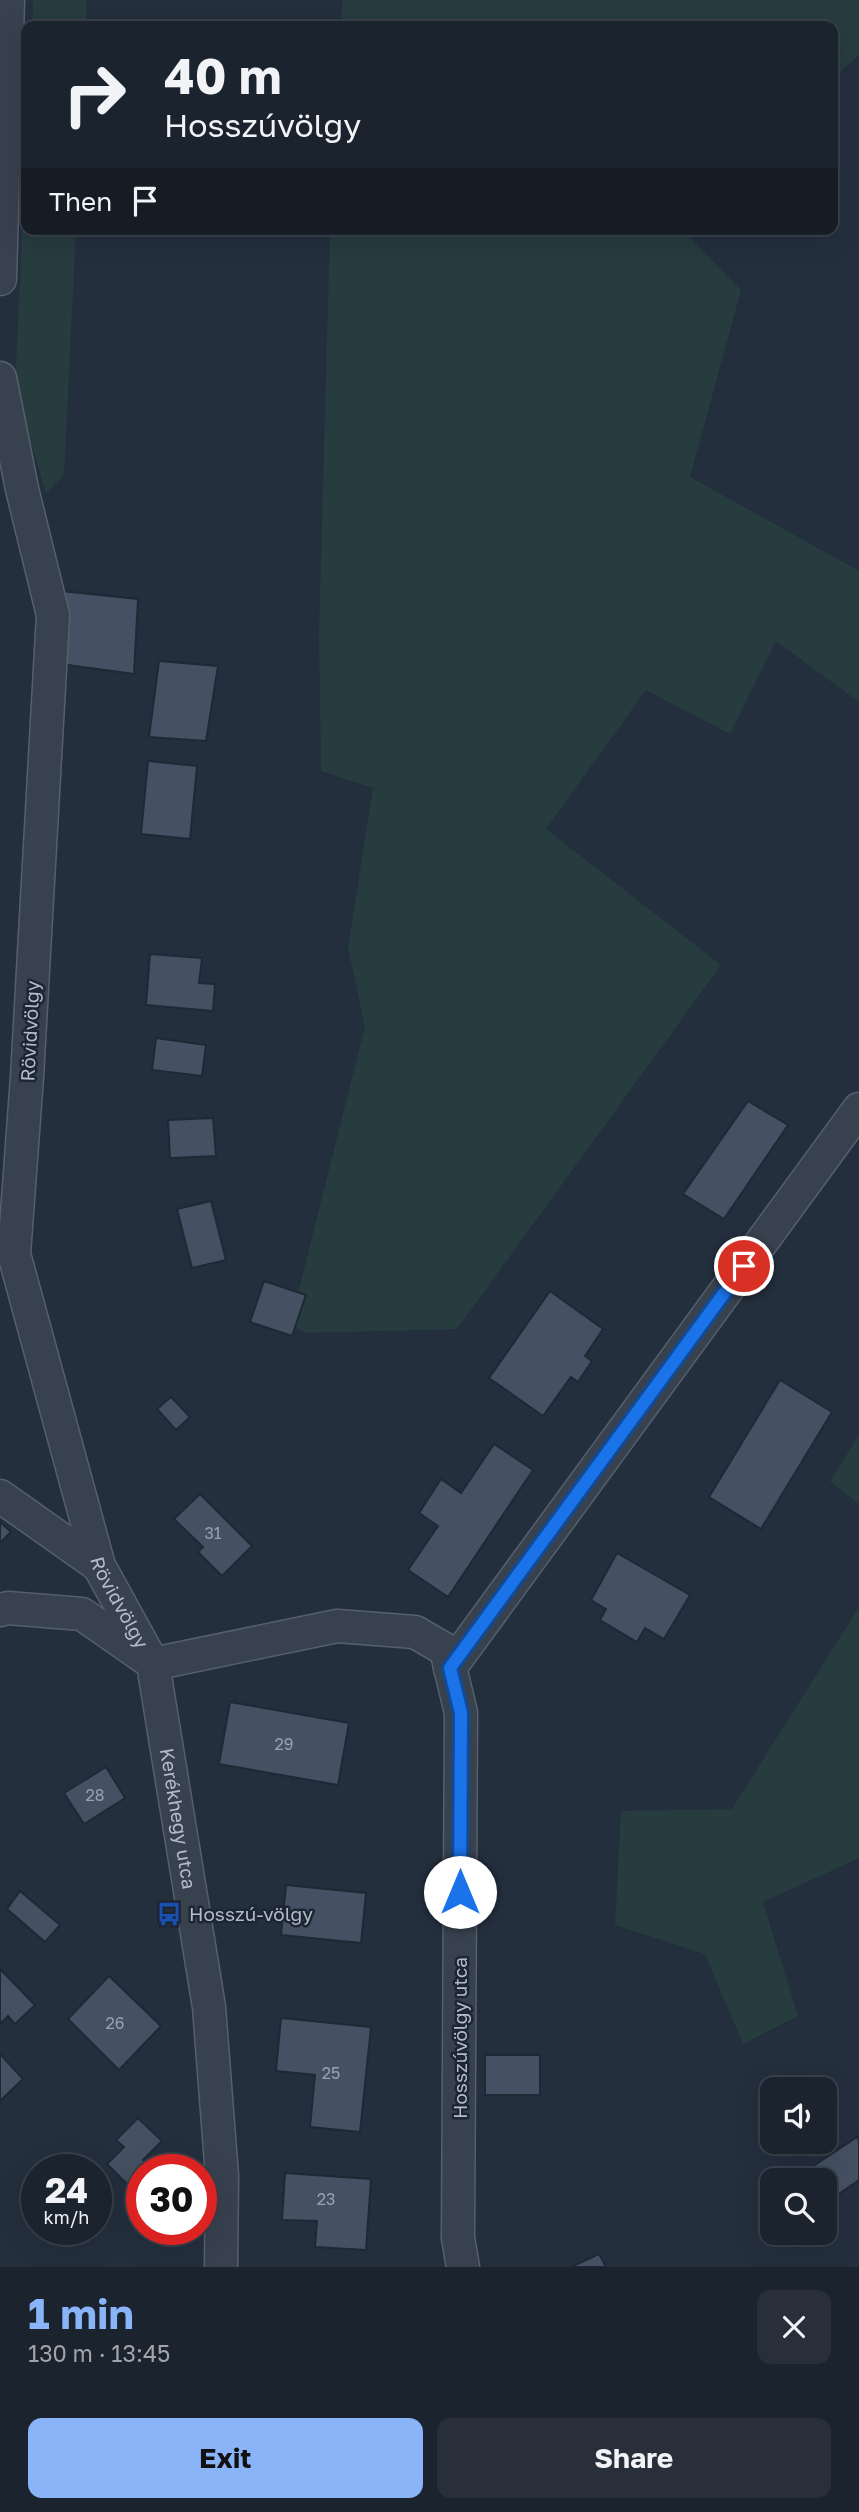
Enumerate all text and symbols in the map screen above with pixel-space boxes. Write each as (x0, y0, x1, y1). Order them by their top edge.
text: 40 m (164, 46, 282, 105)
icon: right (49, 49, 140, 140)
text: Hosszúvölgy (164, 106, 361, 144)
icon: arrive (126, 182, 164, 220)
text: Then (49, 186, 112, 217)
street label: Rövidvölgy (15, 980, 44, 1082)
pin (714, 1236, 774, 1296)
icon: arrive (725, 1247, 763, 1285)
house number: 31 (204, 1523, 222, 1543)
street label: Rövidvölgy (86, 1554, 154, 1652)
house number: 29 (275, 1734, 293, 1754)
street label: Kerékhegy utca (156, 1746, 202, 1891)
house number: 28 (85, 1785, 105, 1805)
position arrow (423, 1855, 497, 1929)
bus stop icon: Hosszú-völgy (155, 1900, 183, 1928)
place label: Hosszú-völgy (189, 1902, 313, 1925)
street label: Hosszúvölgy utca (448, 1957, 471, 2119)
house number: 26 (106, 2013, 124, 2033)
house number: 25 (322, 2063, 340, 2083)
map controls (760, 2077, 837, 2245)
button: sound (760, 2077, 837, 2154)
speed limit sign: 30 (126, 2154, 217, 2245)
button: search (760, 2168, 837, 2245)
text: 24 (45, 2169, 88, 2211)
house number: 23 (317, 2189, 335, 2209)
text: km/h (44, 2206, 89, 2228)
text: 1 min (28, 2288, 134, 2338)
button: close (757, 2290, 831, 2364)
text: 130 m · 13:45 (28, 2339, 170, 2367)
button: Exit (28, 2418, 423, 2498)
button: Share (437, 2418, 831, 2498)

